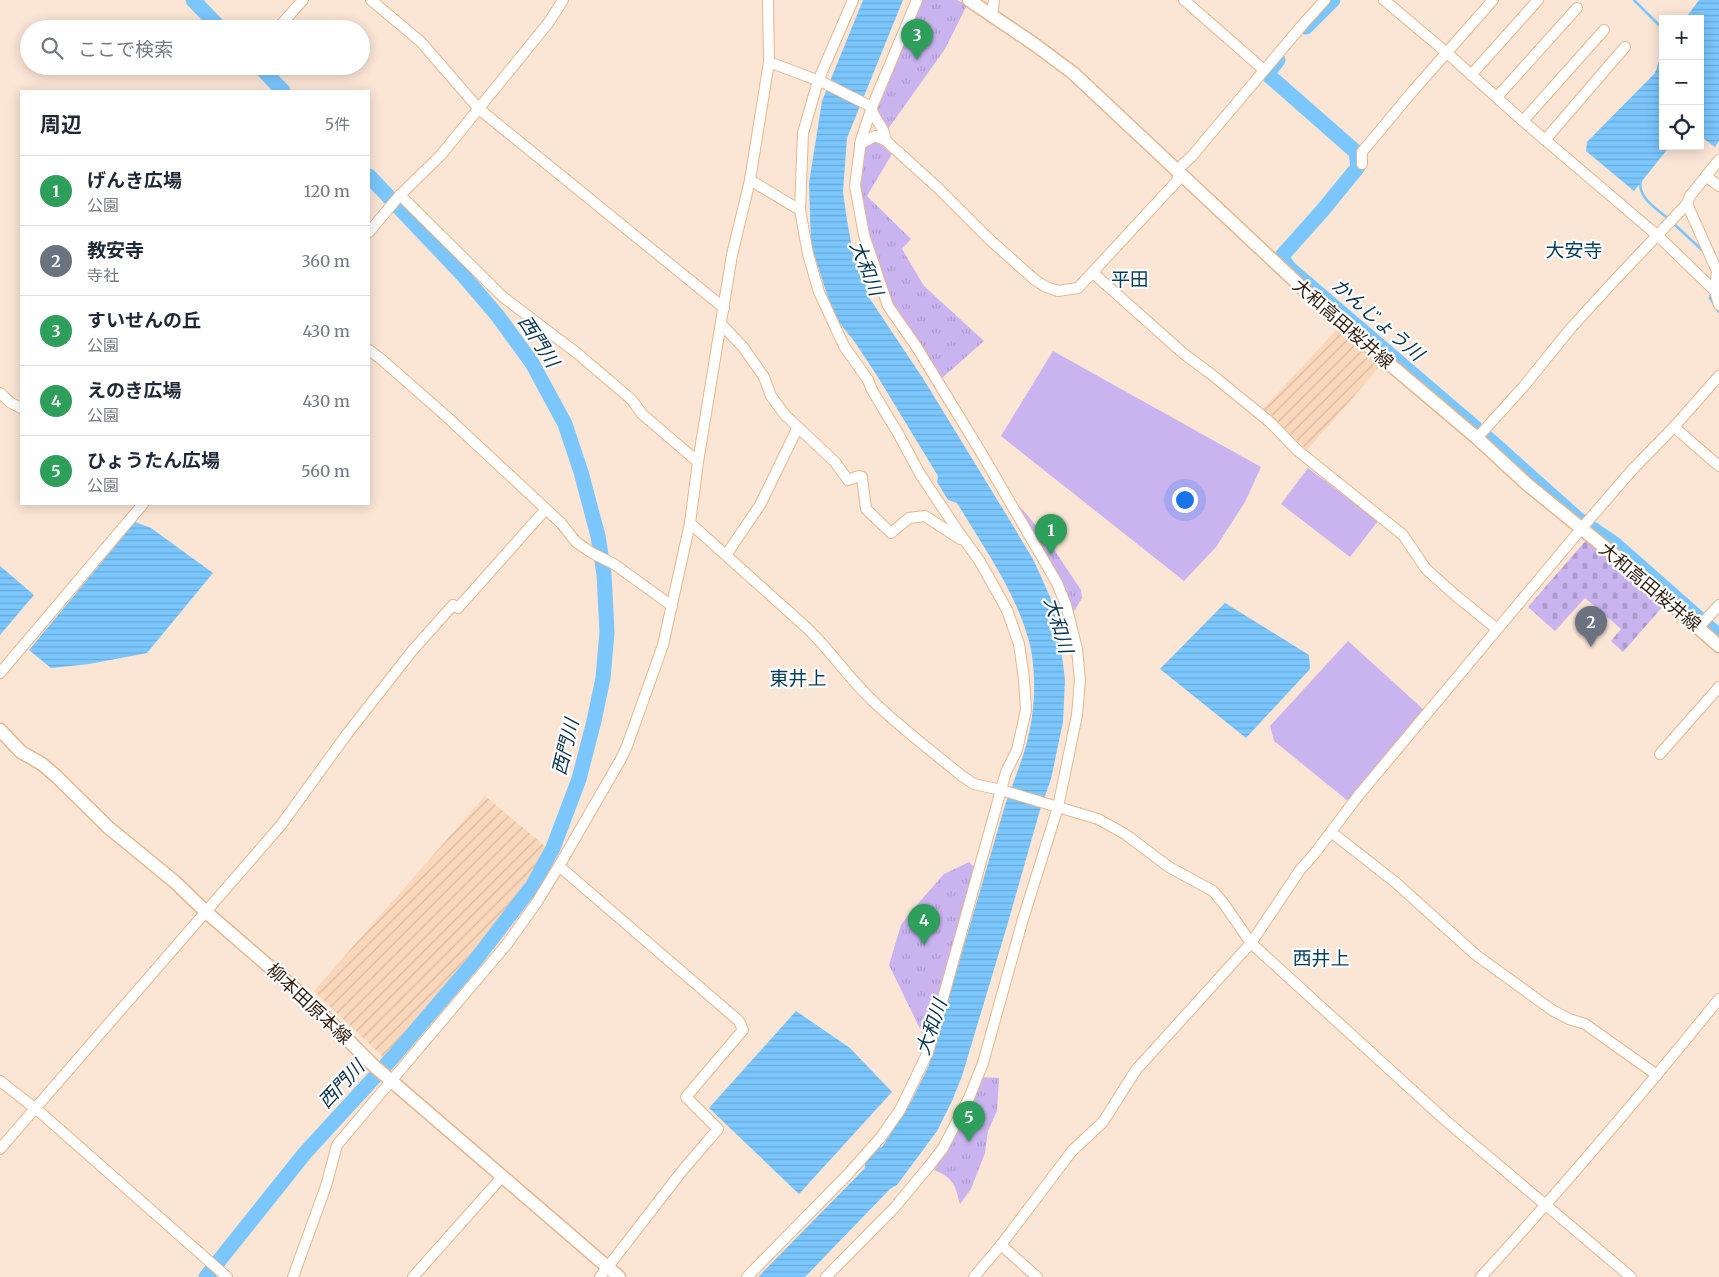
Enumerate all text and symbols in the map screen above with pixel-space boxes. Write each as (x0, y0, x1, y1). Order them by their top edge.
map controls (1659, 15, 1704, 150)
button: + (1659, 15, 1704, 60)
pin: 3 (901, 19, 933, 60)
search box (20, 20, 370, 75)
icon: search (38, 34, 66, 62)
text: ここで検索 (78, 37, 173, 61)
button: − (1659, 60, 1704, 105)
button: locate (1659, 105, 1704, 150)
text: 周辺 (40, 111, 82, 138)
text: 5件 (325, 114, 350, 134)
text: げんき広場 (87, 168, 182, 192)
text: 1 (52, 181, 60, 201)
text: 120 m (304, 181, 350, 201)
text: 公園 (87, 195, 119, 215)
water label: 大和川 (845, 237, 890, 301)
text: 教安寺 (87, 238, 144, 262)
district label: 大安寺 (1545, 238, 1603, 262)
text: 2 (51, 251, 61, 271)
text: 360 m (301, 251, 350, 271)
text: 寺社 (87, 265, 119, 285)
district label: 平田 (1111, 267, 1149, 291)
water label: かんじょう川 (1327, 273, 1430, 367)
street label: 大和高田桜井線 (1288, 274, 1398, 374)
text: すいせんの丘 (87, 308, 201, 332)
water label: 西門川 (513, 311, 566, 373)
text: 3 (51, 321, 61, 341)
text: 430 m (303, 321, 350, 341)
text: 公園 (87, 335, 119, 355)
text: えのき広場 (87, 378, 181, 402)
text: 4 (51, 391, 61, 411)
text: 430 m (303, 391, 350, 411)
text: 公園 (87, 405, 119, 425)
text: ひょうたん広場 (87, 448, 220, 472)
text: 5 (51, 461, 61, 481)
text: 560 m (301, 461, 350, 481)
text: 公園 (87, 475, 119, 495)
your location (1172, 487, 1198, 513)
pin: 1 (1035, 514, 1067, 555)
street label: 大和高田桜井線 (1595, 537, 1706, 636)
water label: 大和川 (1039, 594, 1079, 658)
pin: 2 (1575, 606, 1607, 647)
district label: 東井上 (769, 666, 827, 690)
water label: 西門川 (546, 715, 584, 778)
pin: 4 (908, 904, 940, 945)
district label: 西井上 (1292, 946, 1350, 970)
street label: 柳本田原本線 (262, 958, 357, 1049)
water label: 大和川 (910, 994, 952, 1058)
water label: 西門川 (313, 1054, 371, 1113)
pin: 5 (953, 1101, 985, 1142)

